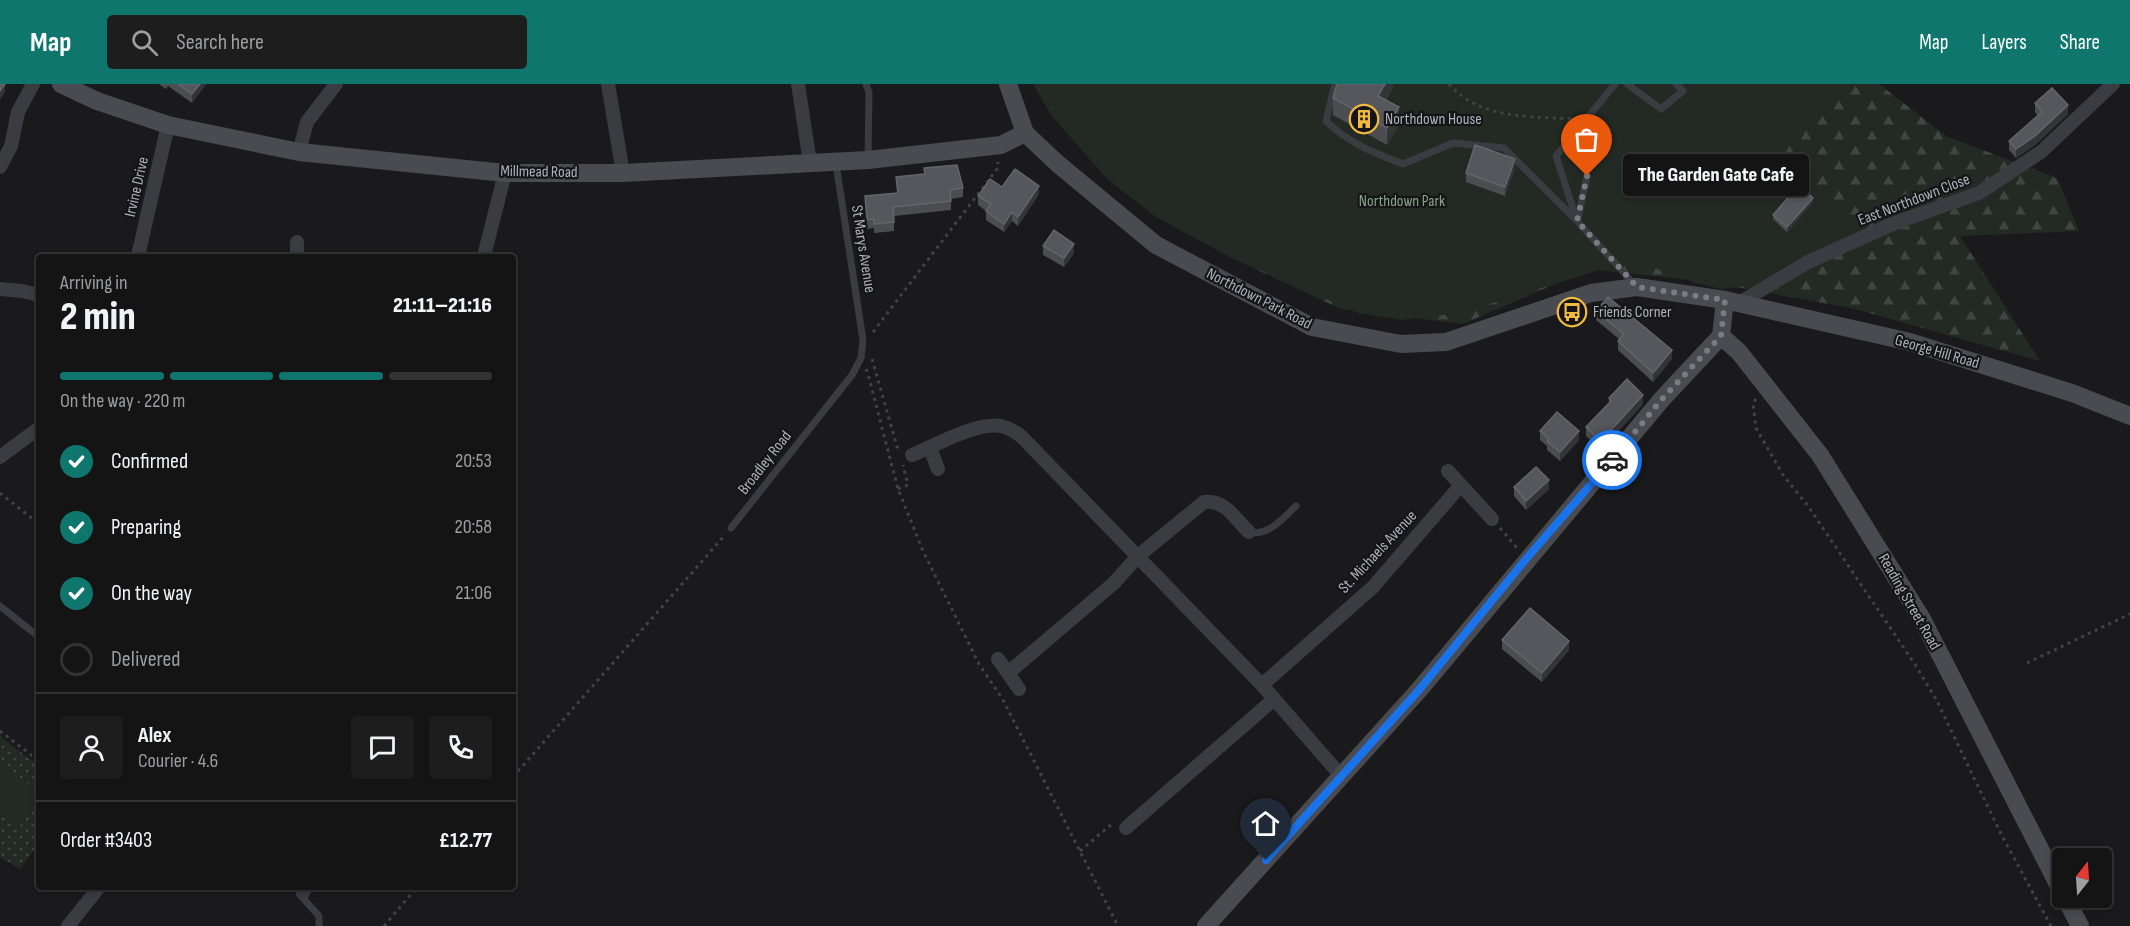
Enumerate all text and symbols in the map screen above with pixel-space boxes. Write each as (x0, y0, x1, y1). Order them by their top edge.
search box (107, 15, 527, 69)
text: Map (30, 26, 71, 59)
icon: search (128, 26, 161, 59)
text: Search here (176, 29, 264, 56)
text: Map (1919, 30, 1948, 55)
text: Layers (1981, 30, 2027, 55)
text: Share (2060, 30, 2100, 55)
building icon: Northdown House (1348, 103, 1380, 135)
place label: Northdown House (1385, 110, 1482, 129)
pin (1561, 114, 1612, 176)
icon: bag (1570, 123, 1603, 156)
street label: Irvine Drive (121, 155, 153, 219)
callout: The Garden Gate Cafe (1623, 155, 1809, 197)
street label: Millmead Road (500, 162, 578, 182)
text: The Garden Gate Cafe (1638, 163, 1794, 187)
street label: East Northdown Close (1855, 170, 1973, 230)
park label: Northdown Park (1359, 192, 1445, 211)
street label: St Marys Avenue (847, 204, 879, 294)
street label: Northdown Park Road (1203, 264, 1315, 334)
text: Arriving in (60, 271, 128, 295)
text: 21:11–21:16 (393, 292, 492, 319)
text: 2 min (60, 294, 136, 341)
bus stop icon: Friends Corner (1556, 296, 1588, 328)
place label: Friends Corner (1593, 303, 1672, 322)
street label: George Hill Road (1893, 331, 1981, 373)
text: On the way · 220 m (60, 389, 185, 413)
street label: Broadley Road (734, 427, 796, 499)
courier (1582, 430, 1642, 490)
icon: car (1596, 444, 1629, 477)
icon: check (60, 445, 93, 478)
text: Confirmed (111, 448, 188, 475)
text: 20:53 (455, 449, 492, 473)
street label: St. Michaels Avenue (1335, 507, 1421, 597)
icon: check (60, 511, 93, 544)
text: Preparing (111, 514, 181, 541)
text: 20:58 (455, 515, 492, 539)
street label: Reading Street Road (1874, 550, 1944, 654)
icon: check (60, 577, 93, 610)
text: On the way (111, 580, 192, 607)
text: 21:06 (455, 581, 492, 605)
text: Delivered (111, 646, 180, 673)
button: person (60, 716, 123, 779)
button: chat (351, 716, 414, 779)
button: phone (429, 716, 492, 779)
text: Alex (138, 722, 171, 749)
text: Courier · 4.6 (138, 749, 218, 773)
pin (1240, 798, 1291, 860)
icon: home (1249, 807, 1282, 840)
text: Order #3403 (60, 827, 152, 854)
text: £12.77 (439, 827, 492, 854)
north arrow (2052, 848, 2112, 908)
map controls (2052, 848, 2112, 908)

